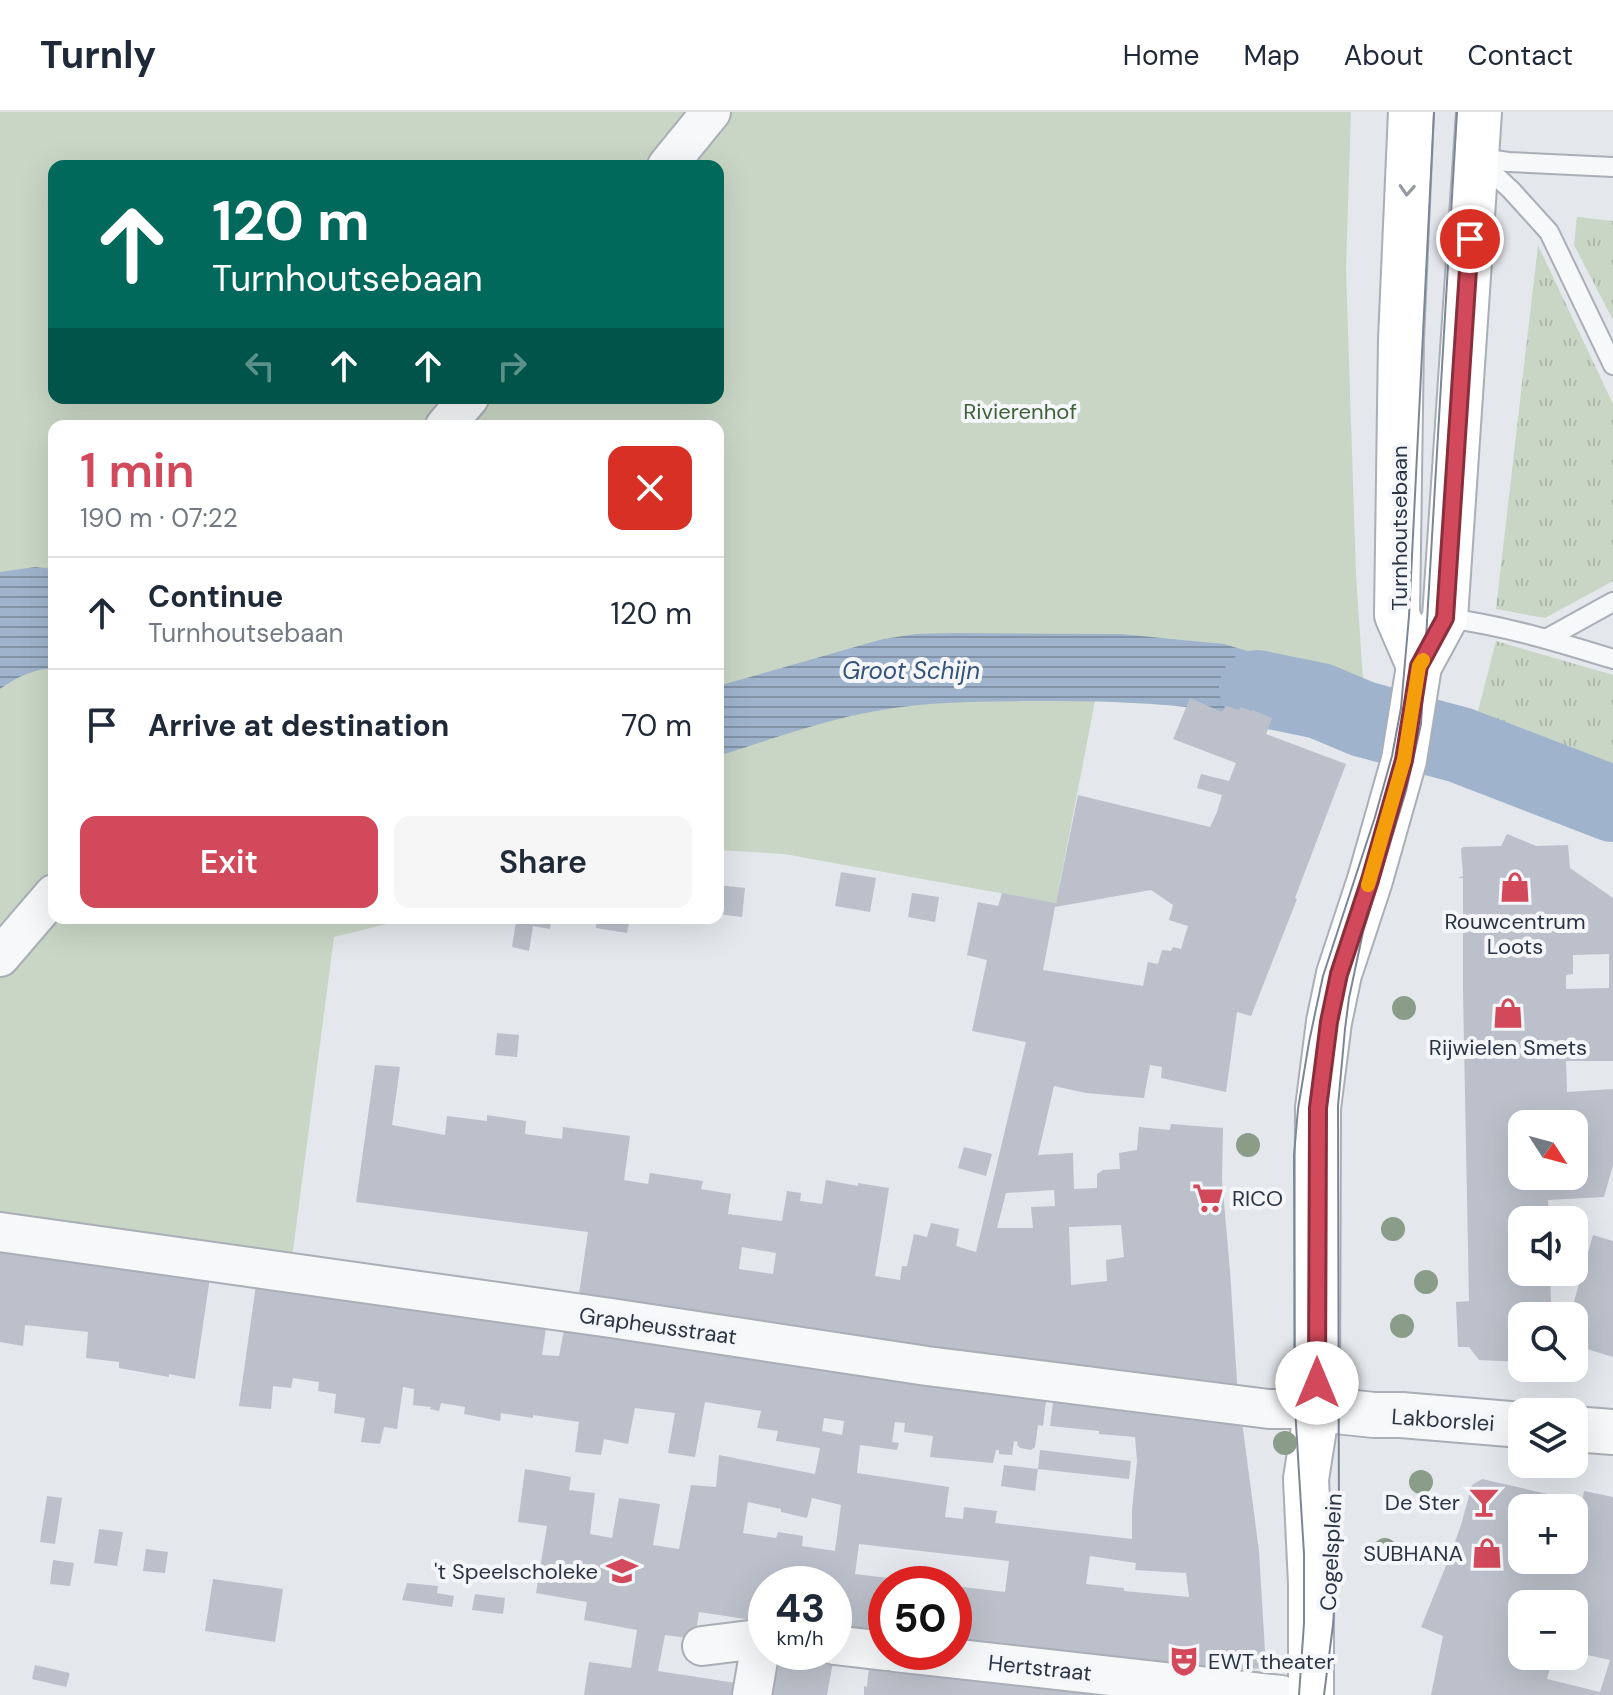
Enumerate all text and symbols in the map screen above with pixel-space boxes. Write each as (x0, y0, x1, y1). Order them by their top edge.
text: Turnly (40, 30, 156, 80)
text: Home (1123, 37, 1199, 74)
text: Map (1243, 37, 1300, 74)
text: About (1344, 37, 1423, 74)
text: Contact (1467, 37, 1573, 74)
text: 120 m (212, 184, 370, 257)
one-way arrow (1399, 184, 1416, 197)
icon: ahead (80, 192, 184, 296)
pin (1436, 205, 1504, 273)
icon: arrive (1448, 217, 1492, 261)
text: Turnhoutsebaan (212, 255, 483, 302)
icon: left (238, 344, 282, 388)
icon: ahead (322, 344, 366, 388)
icon: ahead (406, 344, 450, 388)
icon: right (490, 344, 534, 388)
park label: Rivierenhof (963, 397, 1077, 426)
text: 1 min (80, 439, 195, 502)
street label: Turnhoutsebaan (1385, 445, 1414, 611)
button: close (608, 446, 692, 530)
text: 190 m · 07:22 (80, 501, 238, 535)
text: Continue (148, 577, 283, 616)
icon: ahead (80, 591, 124, 635)
text: 120 m (610, 594, 692, 633)
text: Turnhoutsebaan (148, 616, 344, 650)
water label: Groot Schijn (842, 655, 980, 686)
icon: arrive (80, 703, 124, 747)
text: Arrive at destination (148, 706, 449, 745)
text: 70 m (621, 706, 692, 745)
button: Exit (80, 816, 378, 908)
button: Share (394, 816, 692, 908)
shop icon: Rouwcentrum Loots (1498, 870, 1532, 904)
place label: Rouwcentrum Loots (1444, 907, 1586, 961)
shop icon: Rijwielen Smets (1491, 996, 1525, 1030)
place label: Rijwielen Smets (1429, 1033, 1587, 1062)
north arrow (1508, 1110, 1588, 1190)
map controls (1508, 1110, 1588, 1670)
supermarket icon: RICO (1191, 1181, 1225, 1215)
place label: RICO (1232, 1184, 1283, 1213)
button: sound (1508, 1206, 1588, 1286)
street label: Grapheusstraat (577, 1301, 739, 1351)
button: search (1508, 1302, 1588, 1382)
position arrow (1275, 1341, 1359, 1425)
button: layers (1508, 1398, 1588, 1478)
street label: Lakborslei (1390, 1402, 1496, 1438)
bar icon: De Ster (1467, 1485, 1501, 1519)
place label: De Ster (1385, 1488, 1460, 1517)
street label: Cogelsplein (1313, 1492, 1349, 1612)
button: + (1508, 1494, 1588, 1574)
shop icon: SUBHANA (1470, 1536, 1504, 1570)
place label: SUBHANA (1363, 1539, 1463, 1568)
school or university icon: 't Speelscholeke (605, 1554, 639, 1588)
place label: 't Speelscholeke (434, 1557, 598, 1586)
speed limit sign: 50 (868, 1566, 972, 1670)
text: 43 (775, 1582, 825, 1634)
button: − (1508, 1590, 1588, 1670)
text: km/h (776, 1625, 824, 1651)
theatre icon: EWT theater (1167, 1644, 1201, 1678)
place label: EWT theater (1208, 1647, 1334, 1676)
street label: Hertstraat (987, 1648, 1093, 1688)

